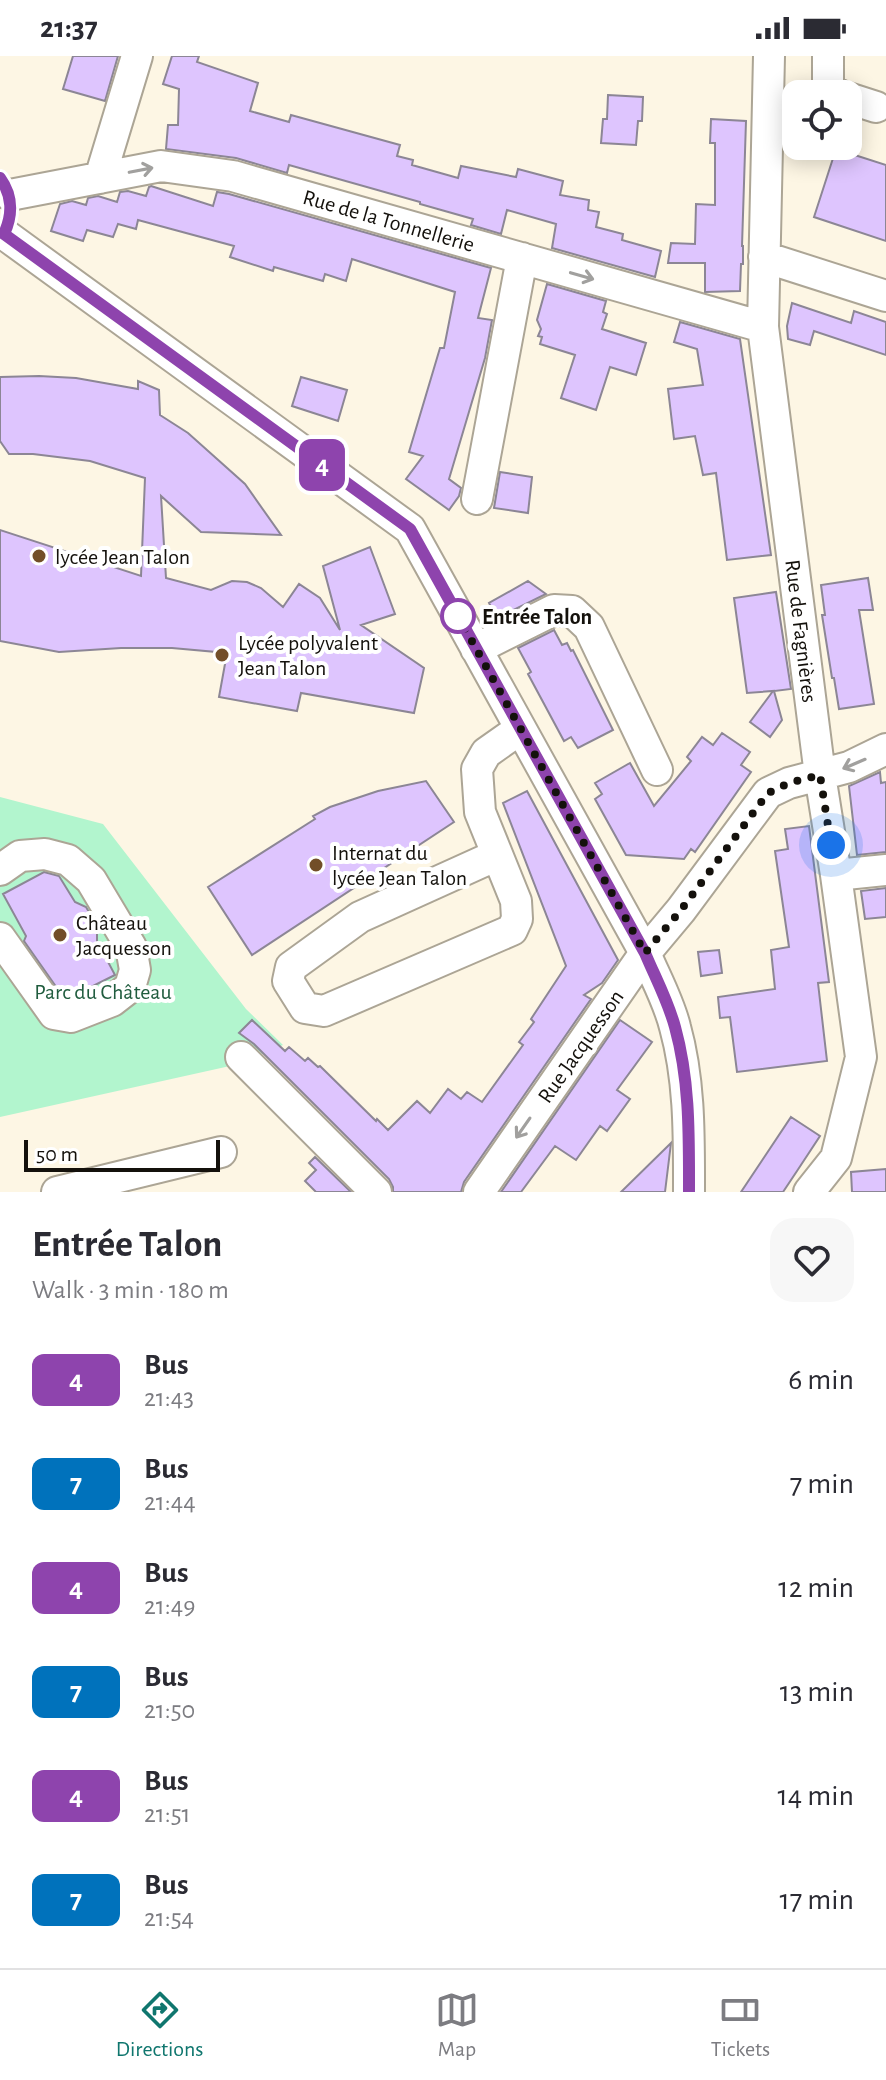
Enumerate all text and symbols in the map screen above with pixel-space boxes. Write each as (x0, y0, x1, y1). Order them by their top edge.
text: 21:37 (40, 13, 98, 43)
map controls (782, 80, 862, 160)
button: locate (782, 80, 862, 160)
one-way arrow (128, 161, 153, 176)
street label: Rue de la Tonnellerie (300, 186, 477, 256)
one-way arrow (569, 269, 595, 284)
line badge: 4 (296, 439, 348, 491)
text: 4 (315, 451, 329, 479)
place label: lycée Jean Talon (55, 546, 190, 568)
marker: lycée Jean Talon (30, 547, 48, 565)
street label: Rue de Fagnières (781, 558, 821, 704)
marker: Entrée Talon (441, 599, 475, 633)
place label: Entrée Talon (482, 606, 592, 628)
place label: Lycée polyvalent Jean Talon (238, 632, 378, 679)
marker: Lycée polyvalent Jean Talon (213, 646, 231, 664)
one-way arrow (842, 757, 866, 772)
your location (811, 825, 851, 865)
place label: Internat du lycée Jean Talon (332, 842, 467, 889)
marker: Internat du lycée Jean Talon (307, 856, 325, 874)
place label: Château Jacquesson (76, 912, 172, 959)
marker: Château Jacquesson (51, 926, 69, 944)
park label: Parc du Château (34, 981, 172, 1003)
street label: Rue Jacquesson (534, 986, 628, 1107)
one-way arrow (515, 1116, 531, 1138)
scale bar (24, 1136, 220, 1172)
text: 50 m (36, 1143, 78, 1165)
button: heart (770, 1218, 854, 1302)
text: Entrée Talon (32, 1226, 222, 1264)
text: Walk · 3 min · 180 m (32, 1277, 229, 1303)
text: Bus (144, 1350, 189, 1380)
text: 6 min (788, 1365, 854, 1395)
text: 4 (69, 1366, 83, 1394)
text: 21:43 (144, 1385, 194, 1411)
text: Bus (144, 1454, 189, 1484)
text: 7 min (790, 1469, 854, 1499)
text: 7 (70, 1470, 82, 1498)
text: 21:44 (144, 1489, 196, 1515)
text: Bus (144, 1558, 189, 1588)
text: 12 min (778, 1573, 854, 1603)
text: 4 (69, 1574, 83, 1602)
text: 21:49 (144, 1593, 195, 1619)
text: Bus (144, 1662, 189, 1692)
text: 13 min (780, 1677, 854, 1707)
text: 7 (70, 1678, 82, 1706)
text: 21:50 (144, 1697, 195, 1723)
text: Bus (144, 1766, 189, 1796)
text: 14 min (778, 1781, 854, 1811)
text: 4 (69, 1782, 83, 1810)
text: 21:51 (144, 1801, 191, 1827)
text: Bus (144, 1870, 189, 1900)
text: 17 min (779, 1885, 854, 1915)
text: 7 (70, 1886, 82, 1914)
text: 21:54 (144, 1905, 194, 1931)
tab: Directions (116, 1988, 203, 2062)
tab: Map (435, 1988, 479, 2062)
tab: Tickets (711, 1988, 770, 2062)

